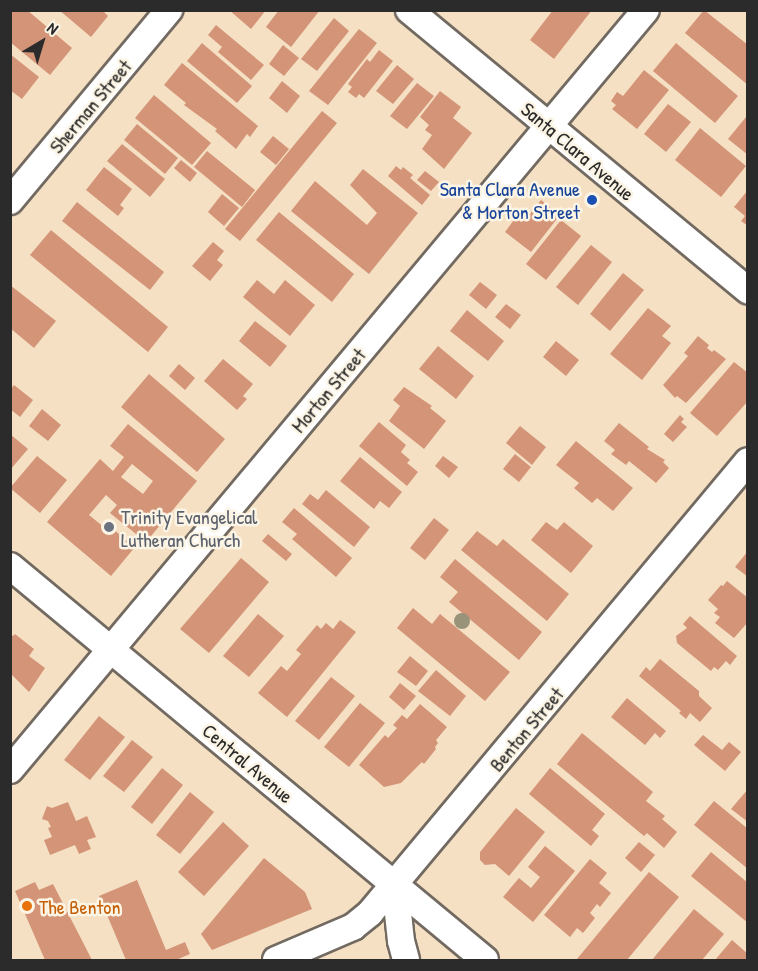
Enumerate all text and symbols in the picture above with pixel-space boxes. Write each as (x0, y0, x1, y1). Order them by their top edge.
north arrow (12, 12, 72, 72)
text: N (43, 17, 63, 39)
street label: Sherman Street (44, 54, 136, 158)
street label: Santa Clara Avenue (517, 97, 639, 205)
place label: Santa Clara Avenue & Morton Street (440, 176, 580, 223)
marker: Santa Clara Avenue & Morton Street (585, 193, 599, 207)
street label: Morton Street (286, 343, 370, 437)
place label: Trinity Evangelical Lutheran Church (121, 504, 257, 551)
marker: Trinity Evangelical Lutheran Church (102, 520, 116, 534)
street label: Benton Street (484, 682, 568, 776)
street label: Central Avenue (198, 718, 298, 808)
place label: The Benton (39, 894, 120, 918)
marker: The Benton (20, 899, 34, 913)

